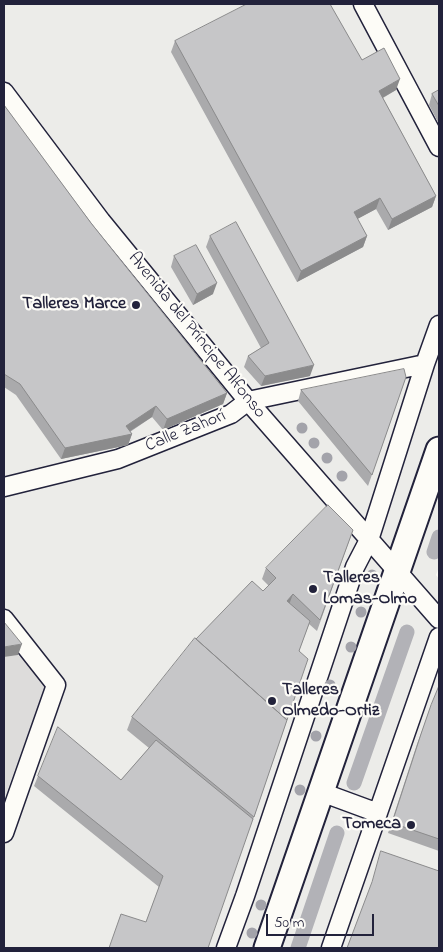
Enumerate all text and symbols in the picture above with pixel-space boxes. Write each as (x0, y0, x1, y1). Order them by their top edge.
street label: Avenida del Príncipe Alfonso (122, 249, 270, 423)
place label: Talleres Marce (22, 294, 126, 316)
marker: Talleres Marce (130, 299, 142, 311)
street label: Calle Zahorí (143, 406, 229, 458)
place label: Talleres Lomas-Olmo (323, 568, 417, 610)
marker: Talleres Lomas-Olmo (307, 583, 319, 595)
place label: Talleres Olmedo-Ortiz (282, 680, 379, 722)
marker: Talleres Olmedo-Ortiz (266, 695, 278, 707)
place label: Tomeca (342, 814, 401, 836)
marker: Tomeca (405, 819, 417, 831)
scale bar (268, 904, 376, 936)
text: 50 m (274, 912, 304, 934)

